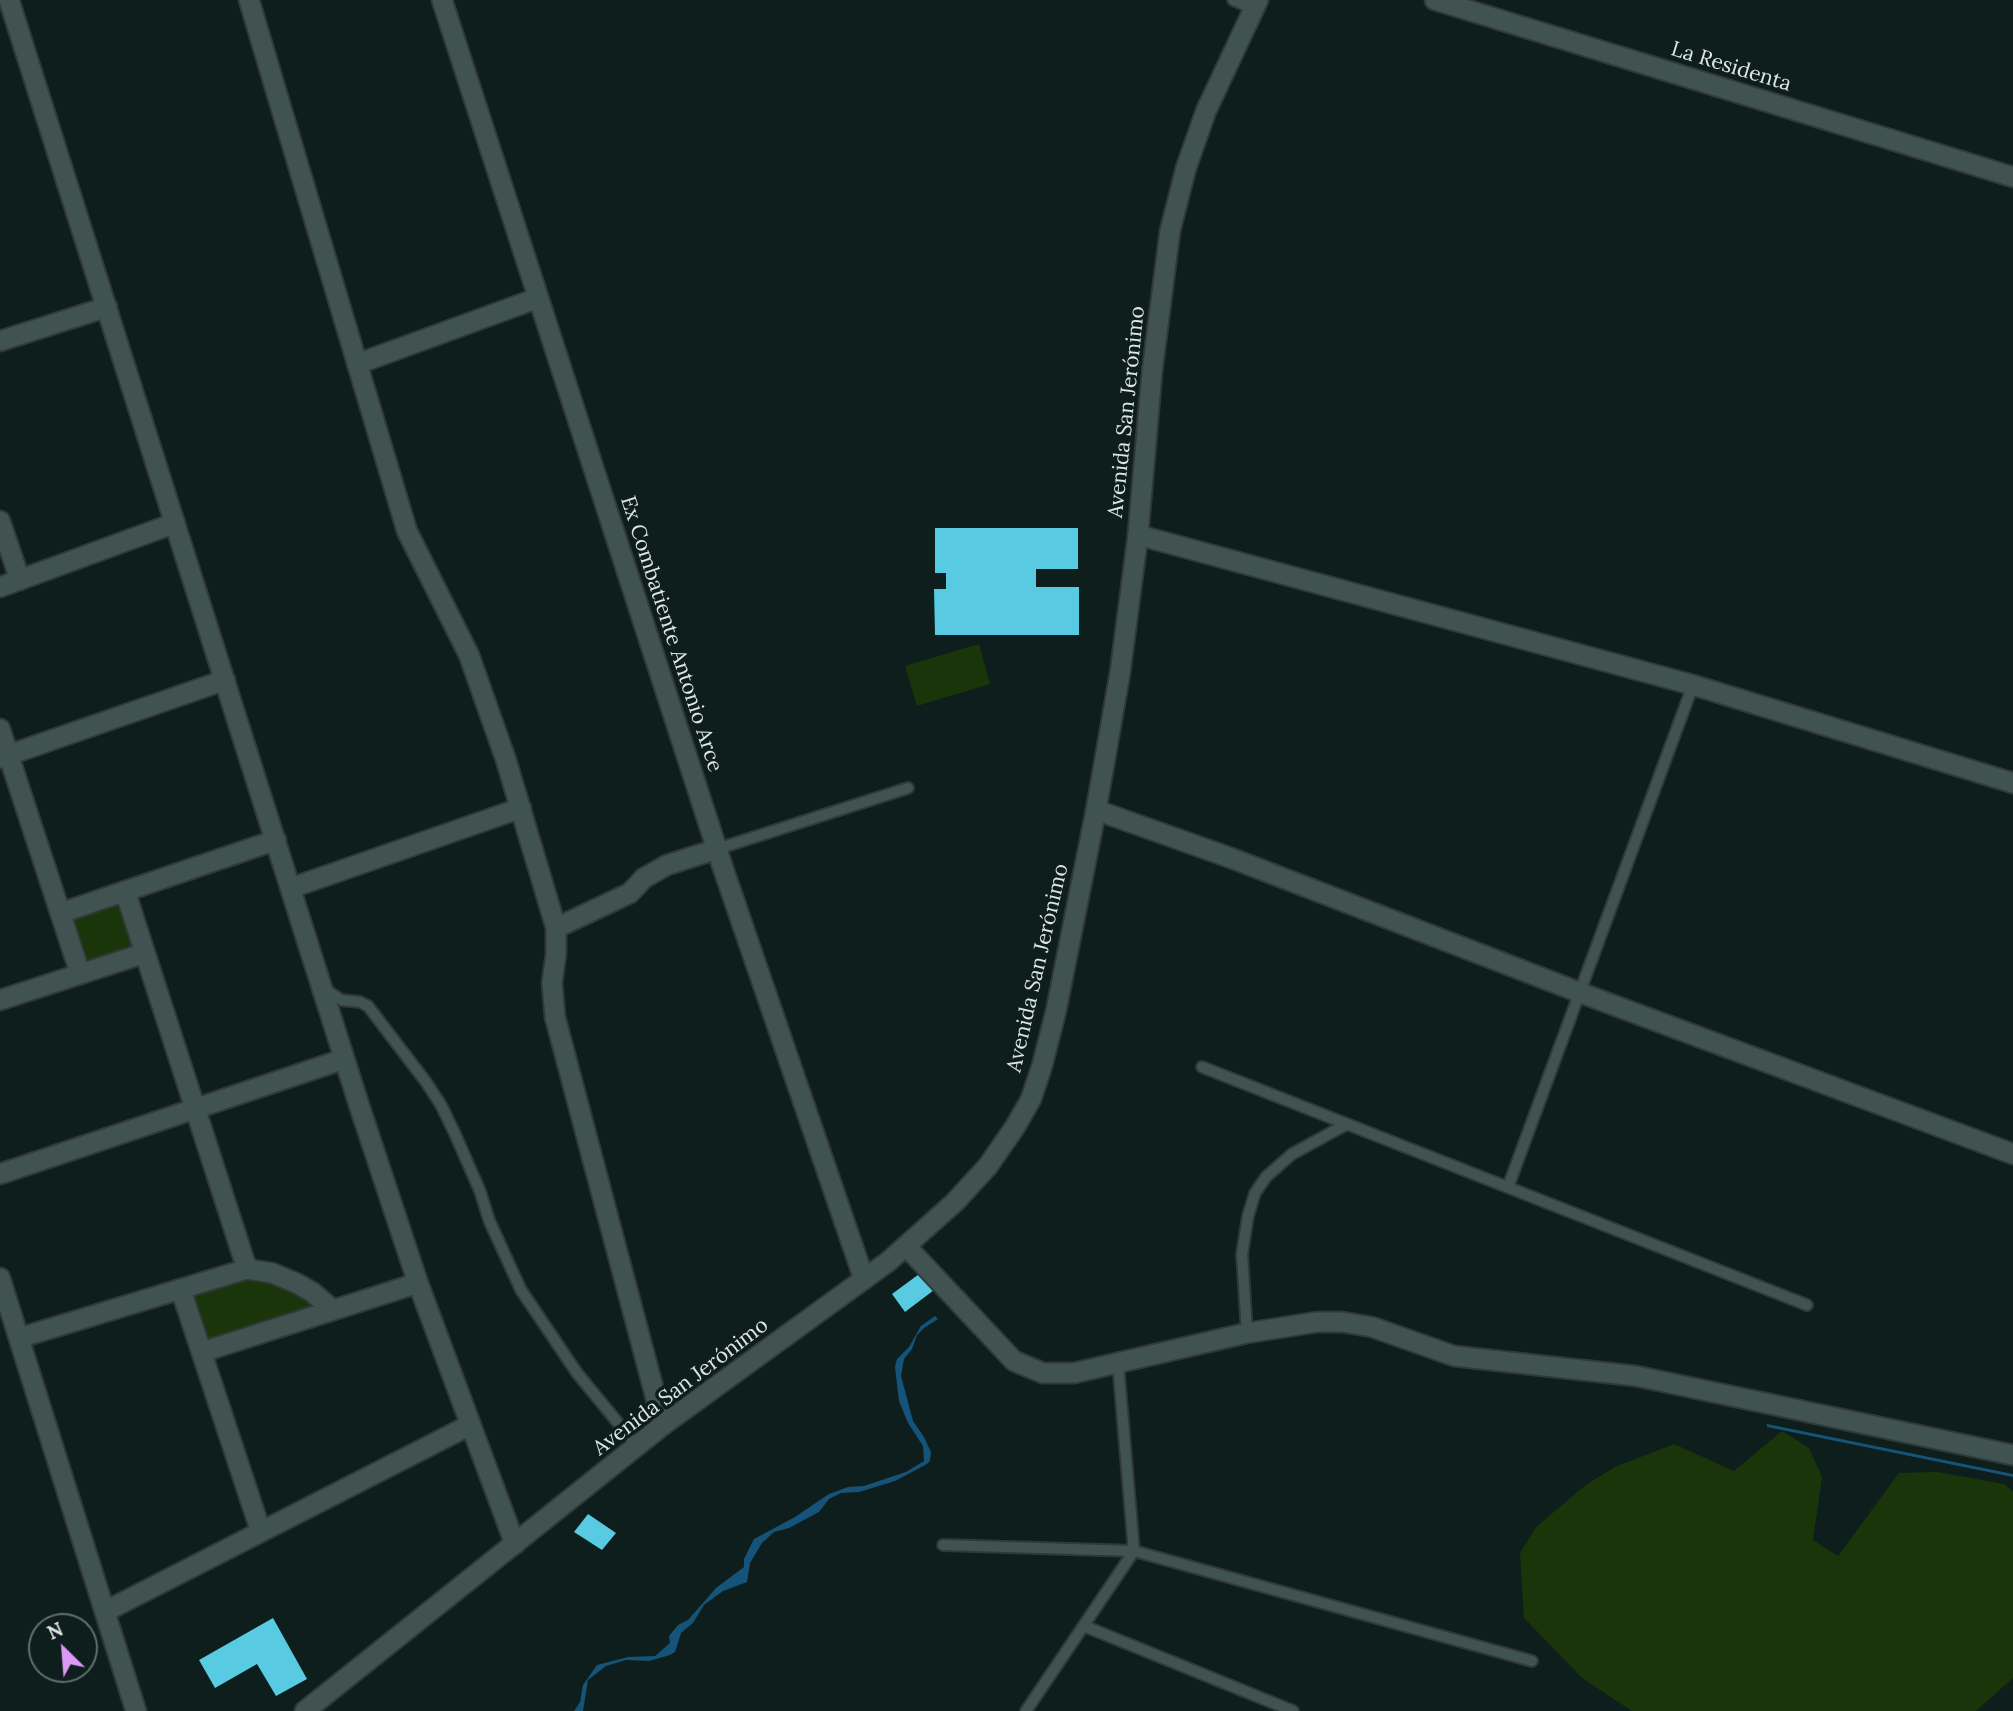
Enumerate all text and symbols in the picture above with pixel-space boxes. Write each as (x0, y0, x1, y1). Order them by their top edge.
street label: La Residenta (1668, 37, 1794, 97)
street label: Avenida San Jerónimo (1103, 305, 1151, 519)
street label: Ex Combatiente Antonio Arce (614, 493, 728, 775)
street label: Avenida San Jerónimo (1002, 861, 1074, 1075)
street label: Avenida San Jerónimo (588, 1313, 774, 1461)
north arrow (28, 1613, 98, 1683)
text: N (43, 1617, 67, 1645)

